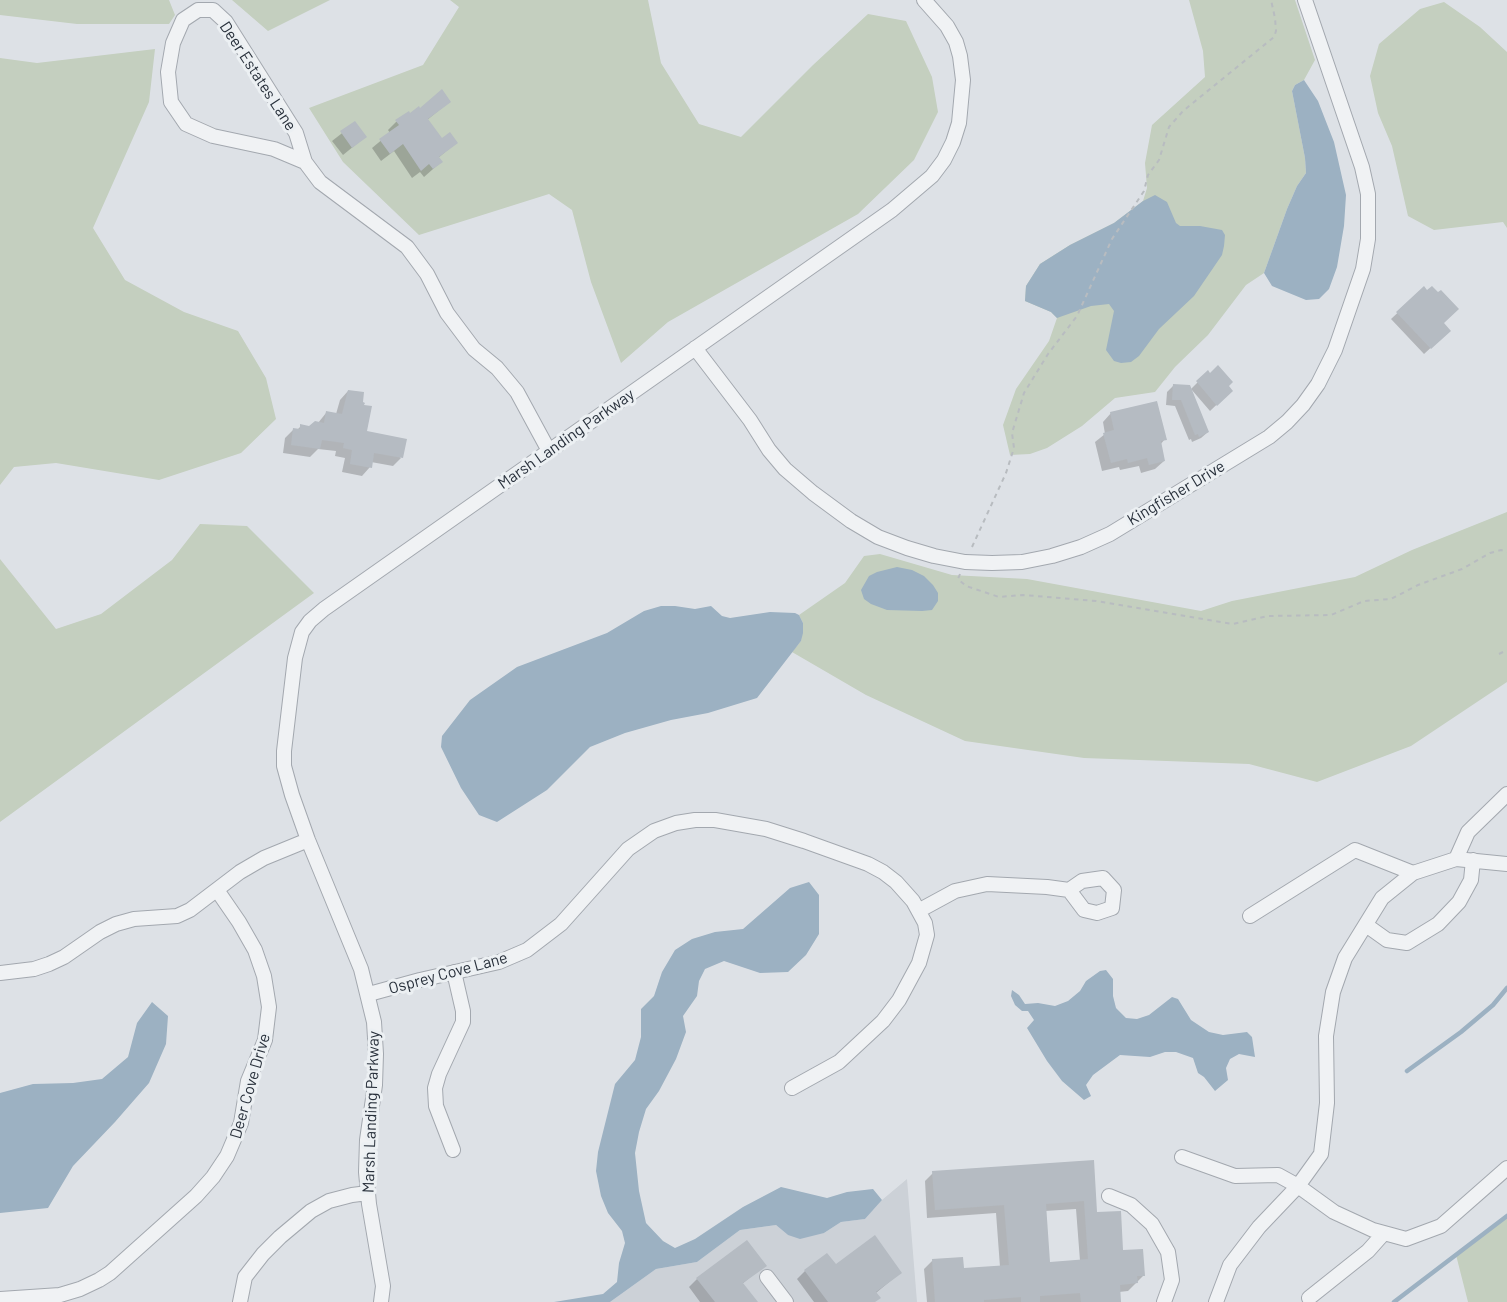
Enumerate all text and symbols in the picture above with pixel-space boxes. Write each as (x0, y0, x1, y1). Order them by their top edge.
street label: Deer Estates Lane (216, 18, 300, 134)
street label: Marsh Landing Parkway (494, 385, 638, 493)
street label: Kingfisher Drive (1124, 456, 1228, 530)
street label: Osprey Cove Lane (386, 948, 510, 998)
street label: Deer Cove Drive (226, 1031, 274, 1141)
street label: Marsh Landing Parkway (359, 1031, 383, 1193)

